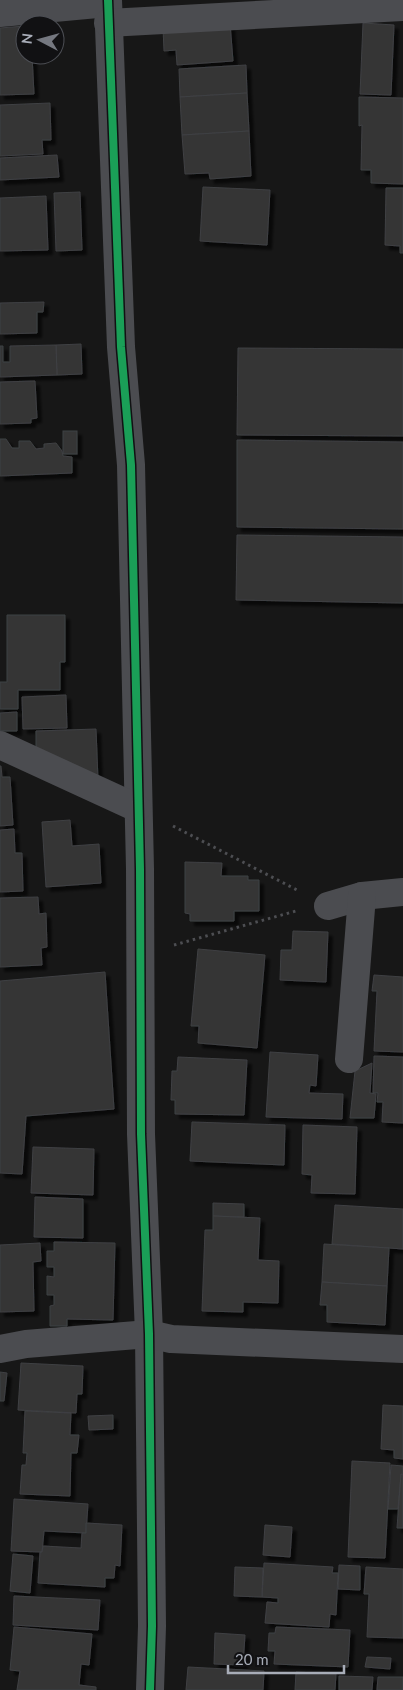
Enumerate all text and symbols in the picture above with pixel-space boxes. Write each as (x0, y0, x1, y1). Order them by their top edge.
north arrow (15, 15, 65, 65)
text: N (18, 32, 36, 45)
scale bar (228, 1642, 344, 1674)
text: 20 m (235, 1650, 269, 1668)

